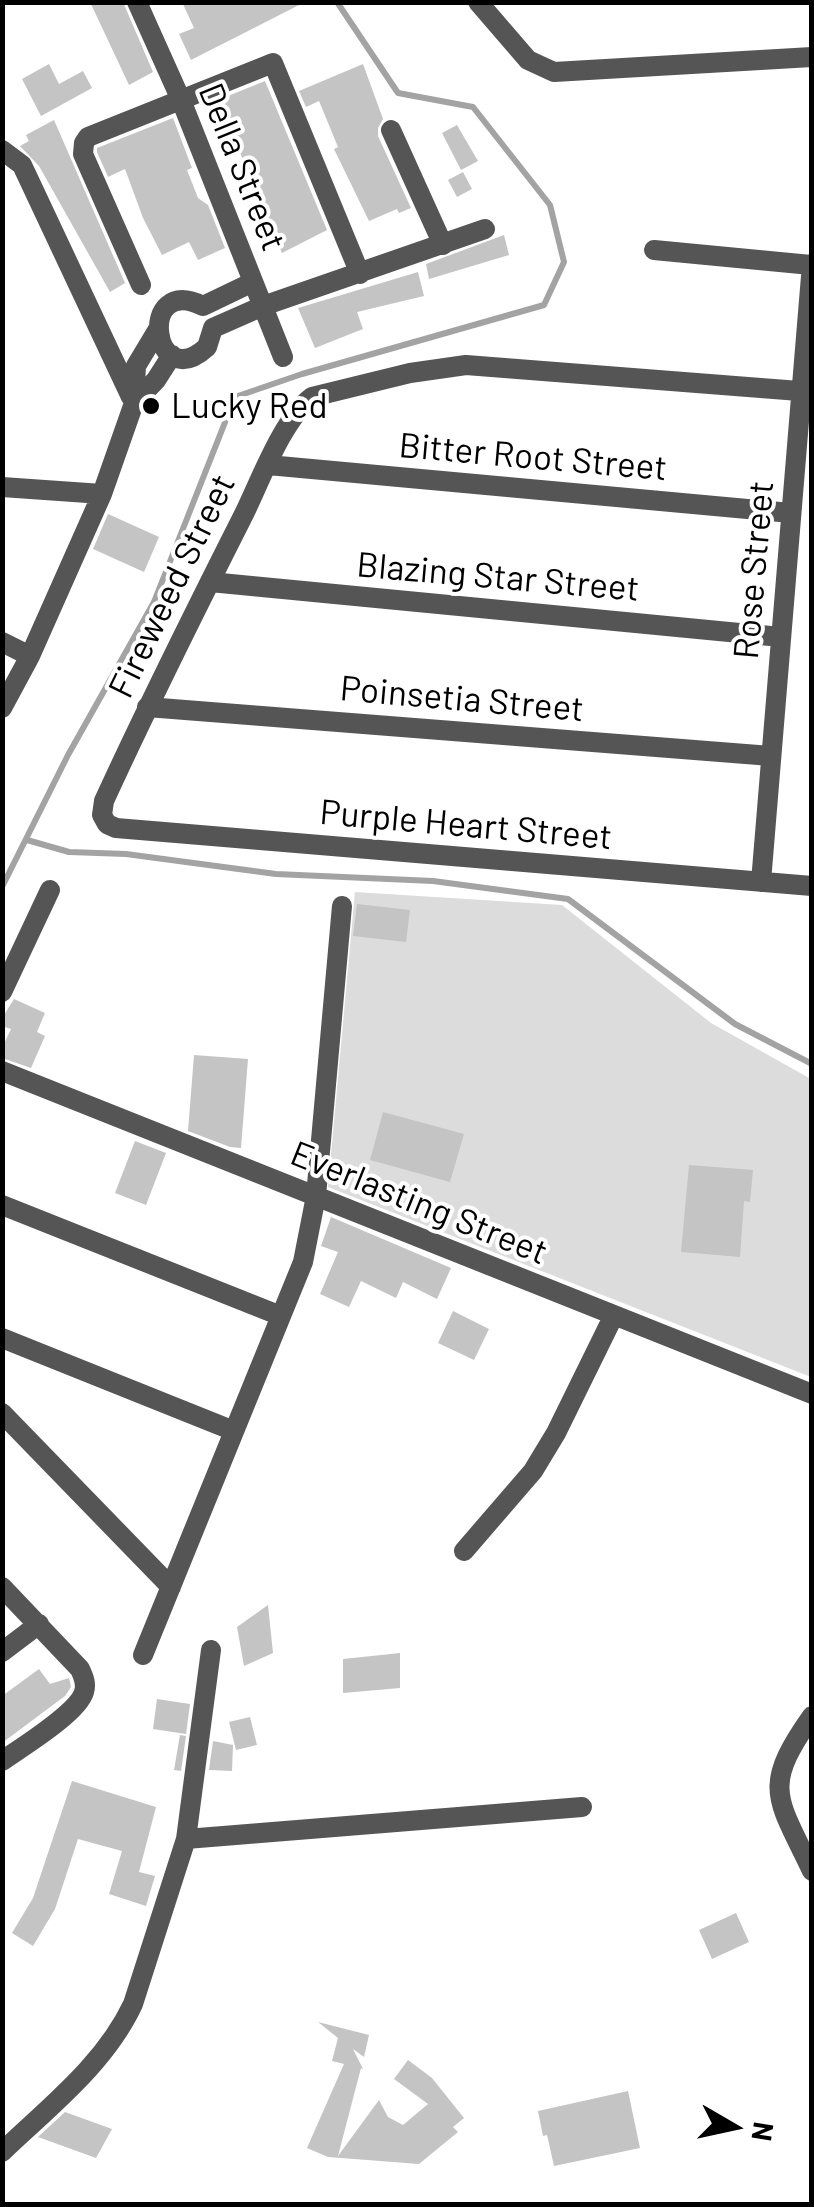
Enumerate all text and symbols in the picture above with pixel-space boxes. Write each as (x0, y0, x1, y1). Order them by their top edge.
street label: Della Street (189, 77, 295, 257)
place label: Lucky Red (171, 385, 328, 427)
marker: Lucky Red (140, 395, 162, 417)
street label: Bitter Root Street (397, 424, 669, 490)
street label: Fireweed Street (100, 468, 244, 704)
street label: Rose Street (725, 479, 783, 661)
street label: Blazing Star Street (355, 544, 641, 610)
street label: Poinsetia Street (338, 667, 586, 731)
street label: Purple Heart Street (318, 791, 614, 859)
street label: Everlasting Street (285, 1132, 553, 1274)
north arrow (684, 2077, 784, 2177)
text: N (745, 2120, 782, 2144)

